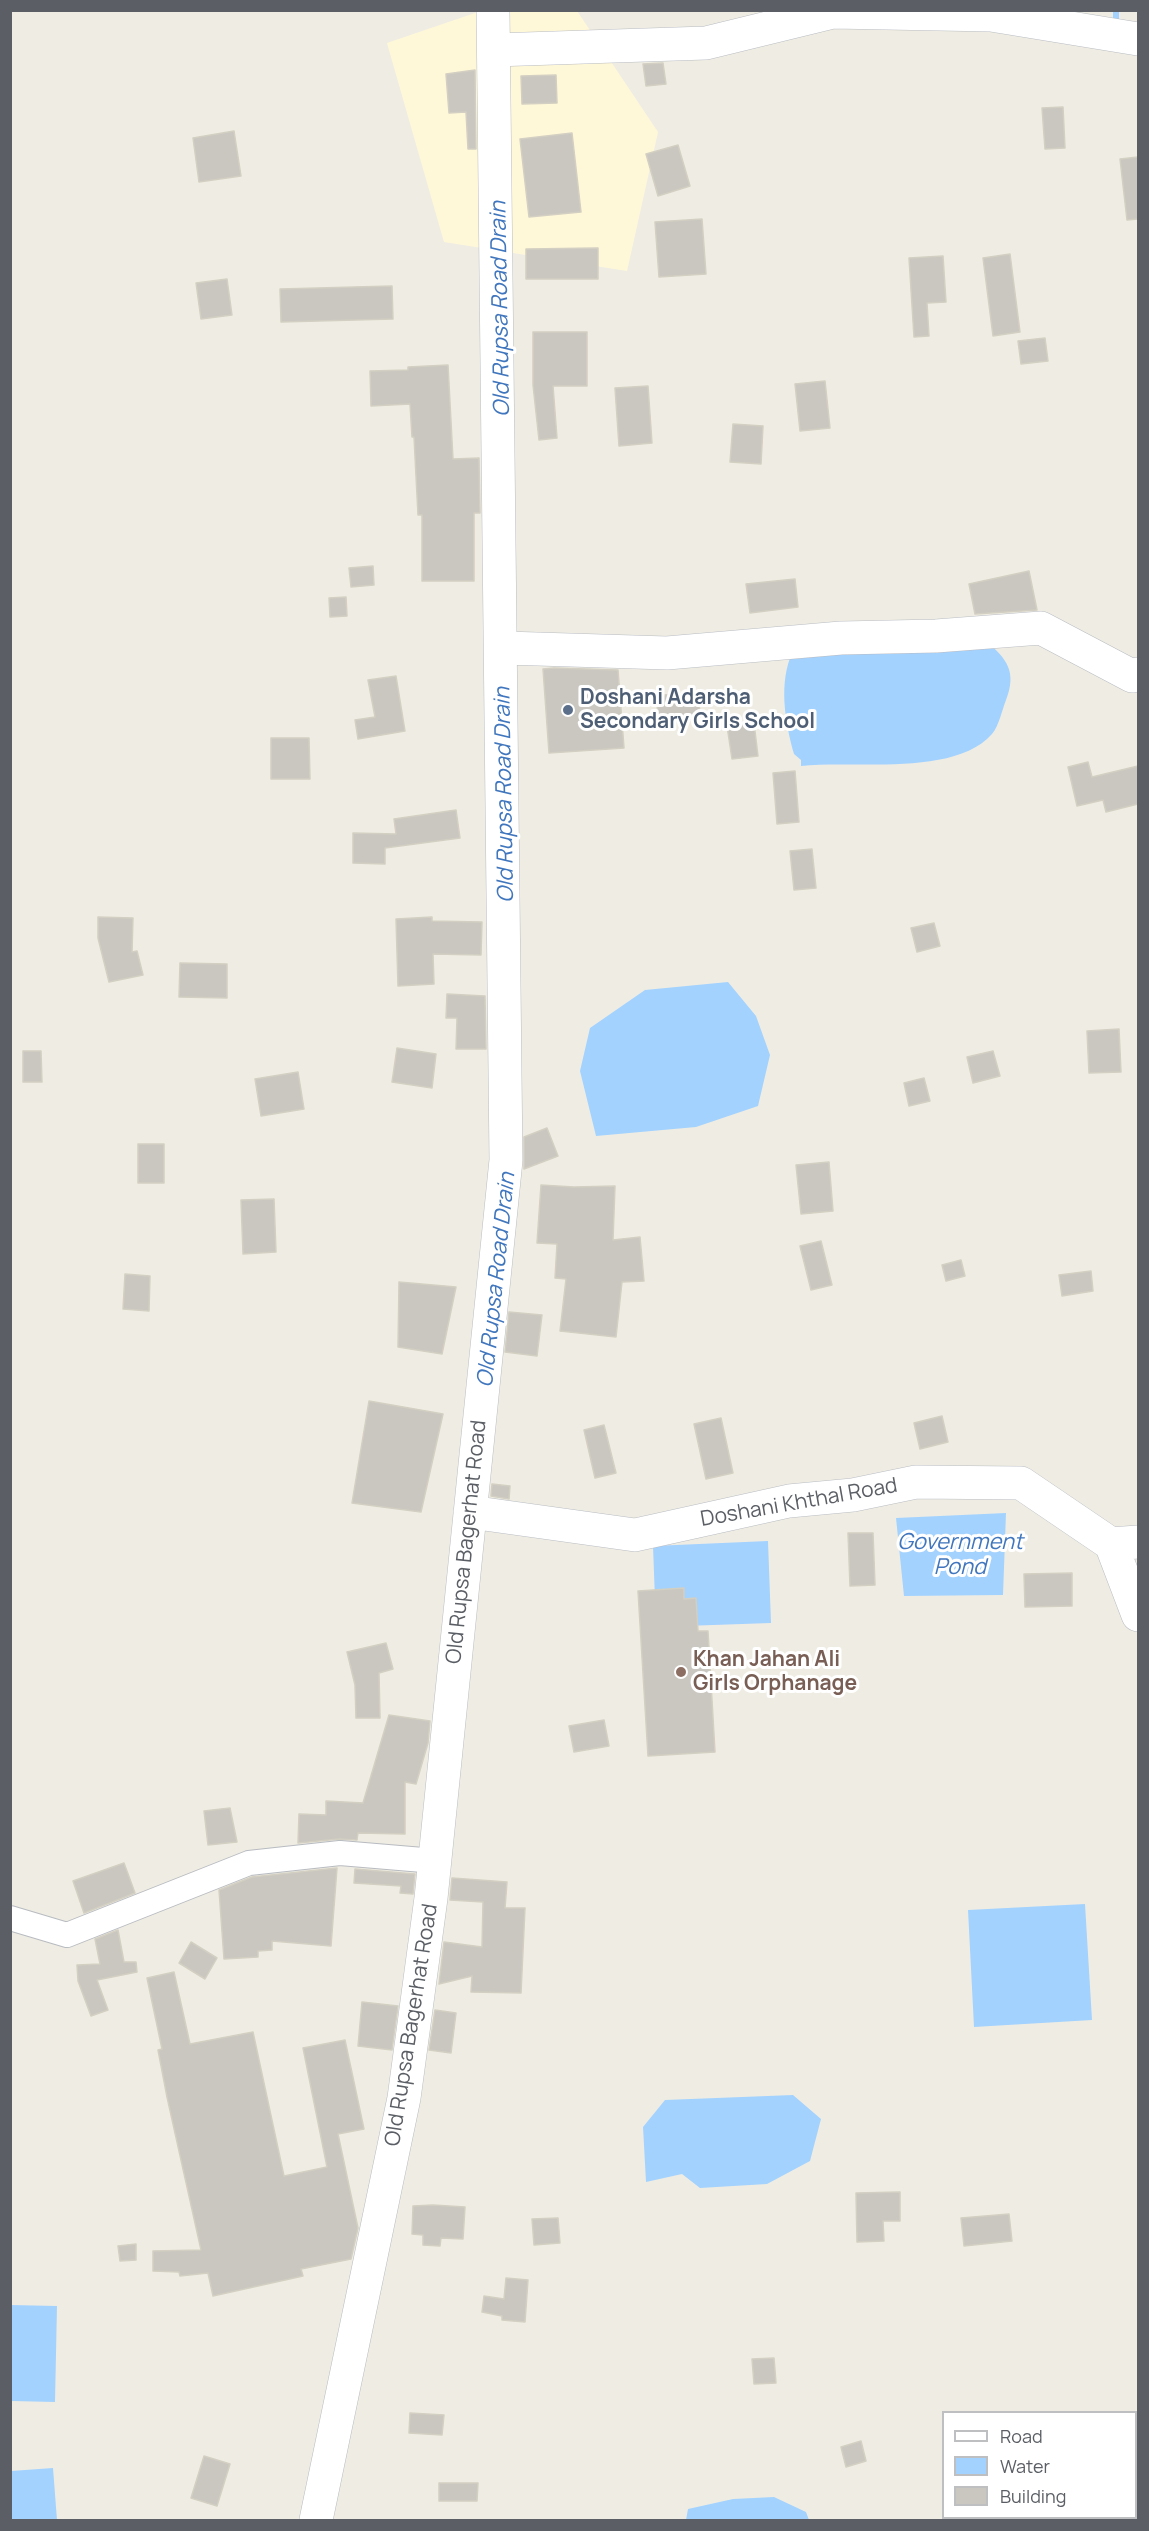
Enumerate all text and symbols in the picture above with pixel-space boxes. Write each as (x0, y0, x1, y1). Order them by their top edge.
water label: Old Rupsa Road Drain (486, 201, 516, 417)
place label: Doshani Adarsha Secondary Girls School (580, 685, 815, 735)
water label: Old Rupsa Road Drain (490, 687, 520, 903)
marker: Doshani Adarsha Secondary Girls School (561, 703, 575, 717)
water label: Old Rupsa Road Drain (473, 1171, 521, 1389)
street label: Old Rupsa Bagerhat Road (442, 1419, 492, 1665)
street label: Doshani Khthal Road (699, 1473, 899, 1533)
water label: Government Pond (897, 1530, 1023, 1582)
place label: Khan Jahan Ali Girls Orphanage (693, 1647, 857, 1697)
marker: Khan Jahan Ali Girls Orphanage (674, 1665, 688, 1679)
street label: Old Rupsa Bagerhat Road (380, 1902, 444, 2148)
legend (942, 2411, 1137, 2519)
text: Road (1000, 2424, 1043, 2448)
text: Water (1000, 2454, 1050, 2478)
text: Building (1000, 2484, 1066, 2508)

